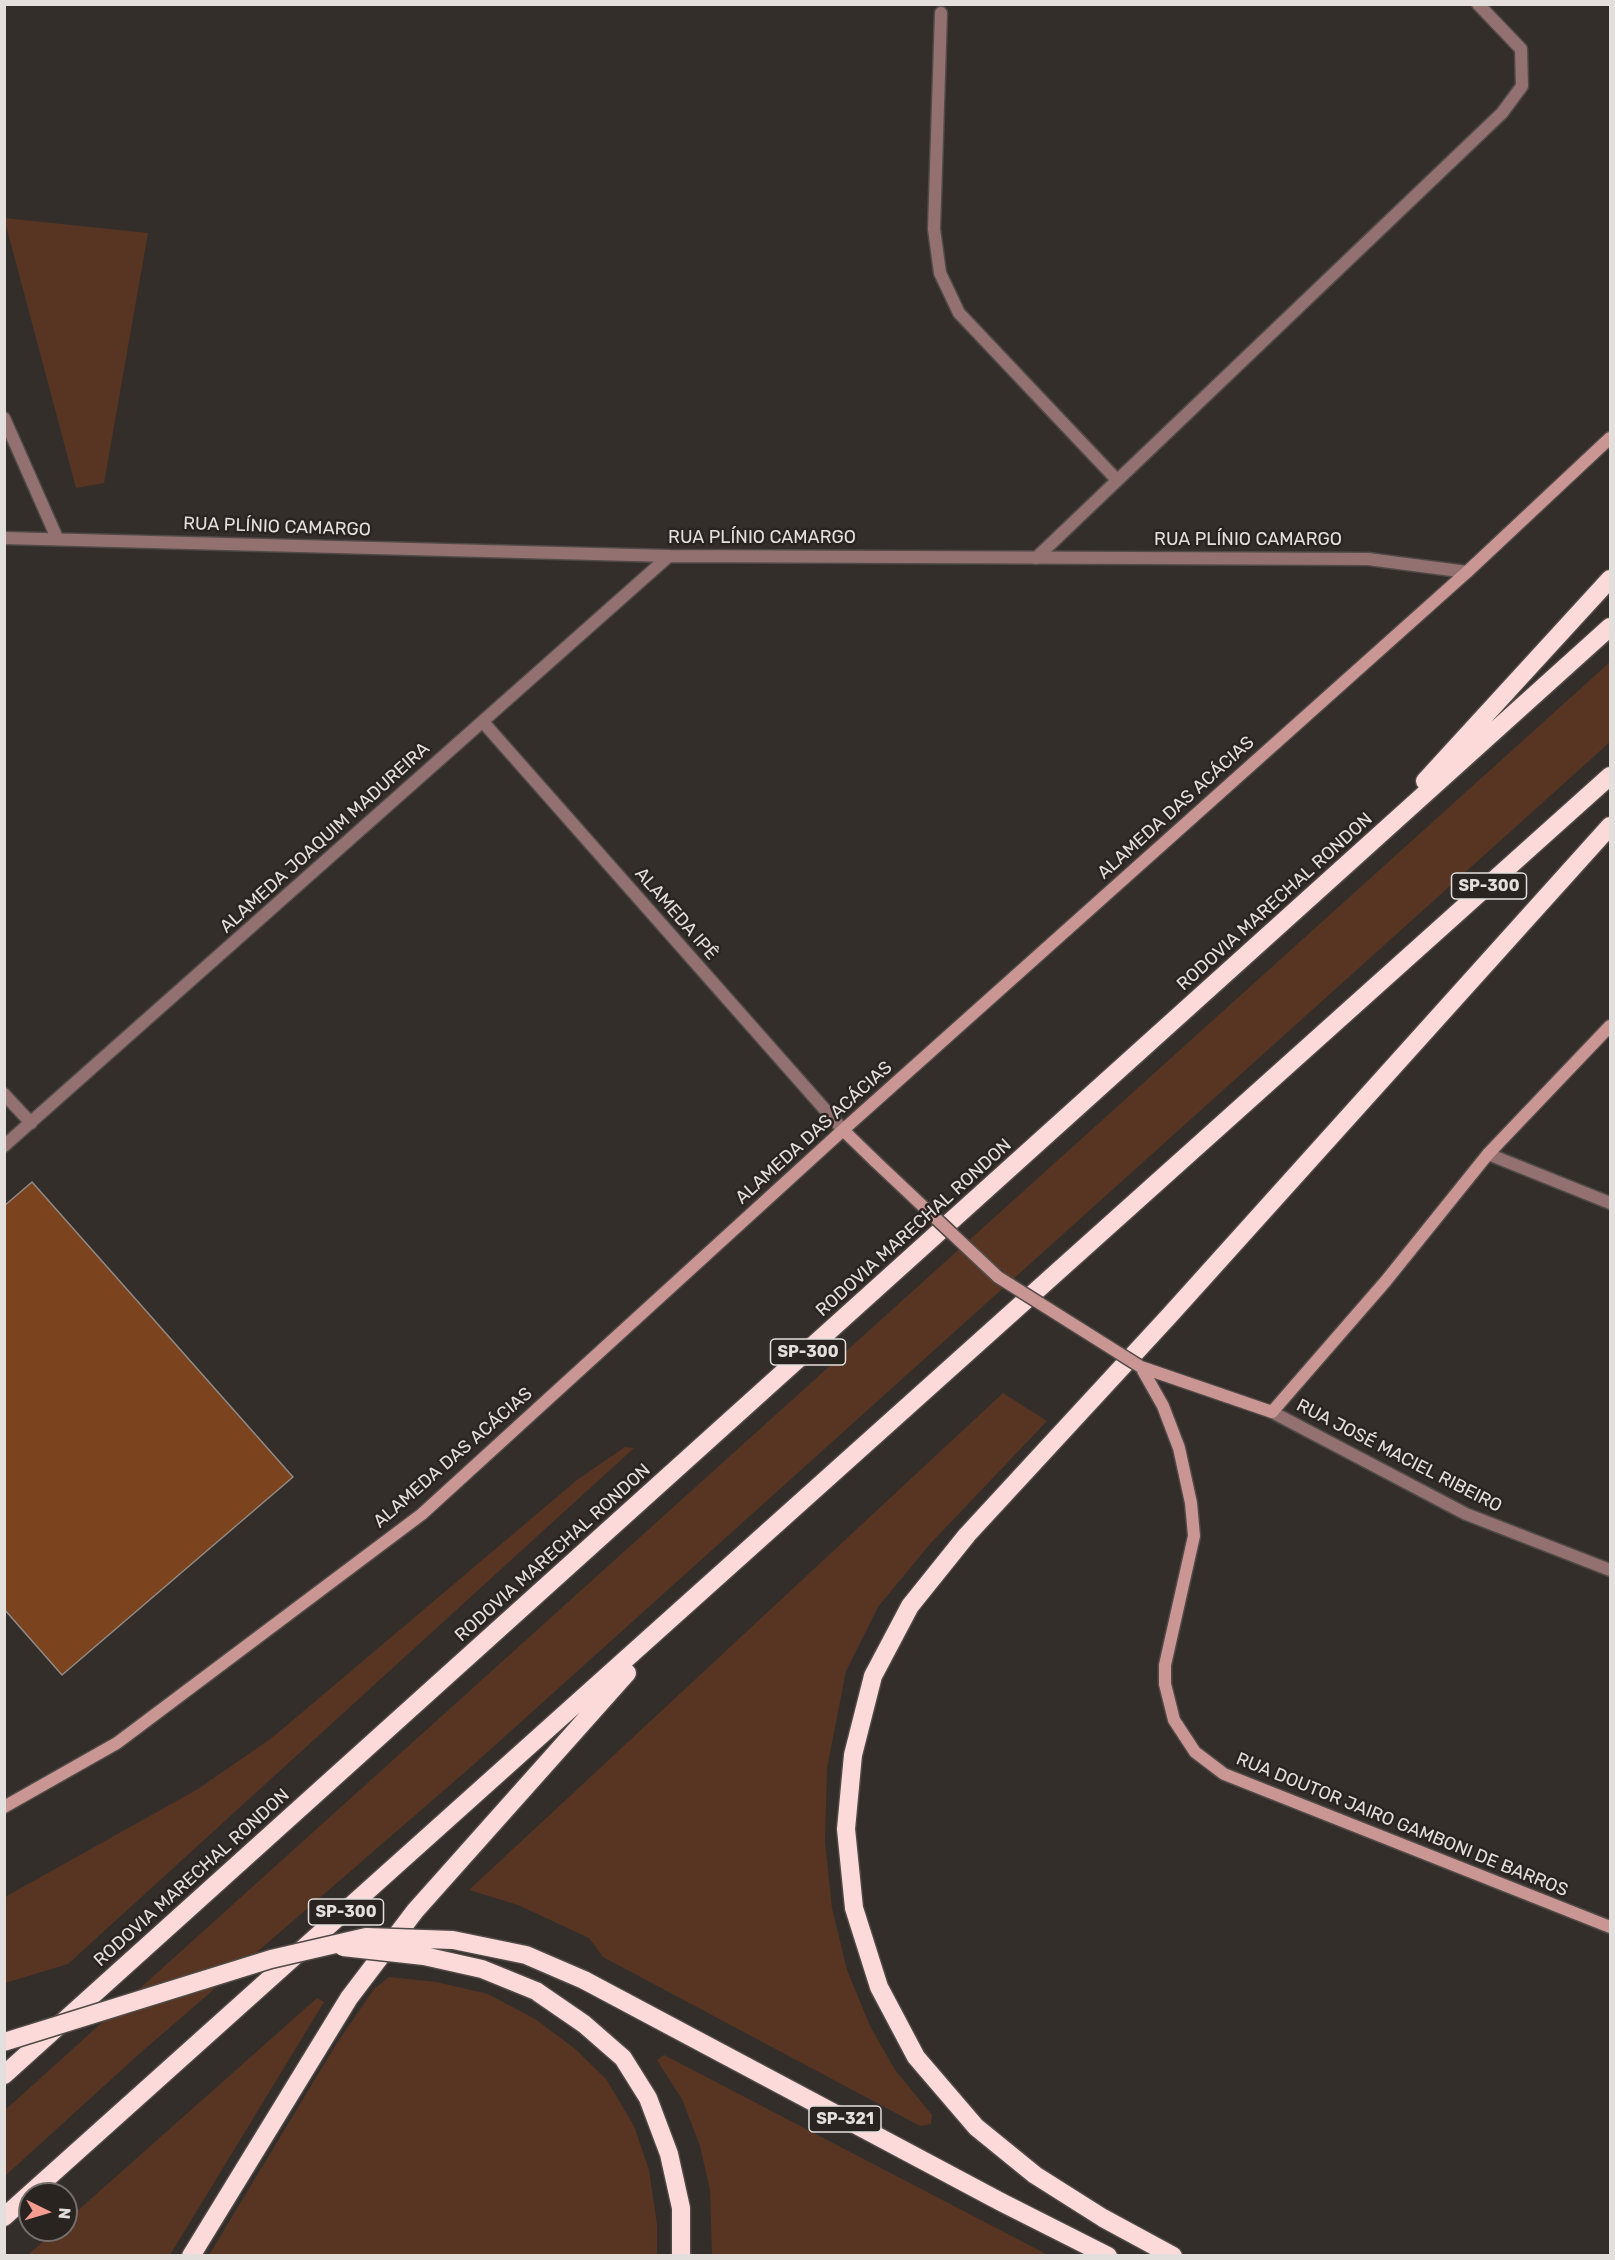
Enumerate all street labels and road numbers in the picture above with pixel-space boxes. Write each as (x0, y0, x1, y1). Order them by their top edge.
street label: RUA PLÍNIO CAMARGO (183, 513, 371, 541)
street label: RUA PLÍNIO CAMARGO (668, 527, 856, 549)
street label: RUA PLÍNIO CAMARGO (1154, 529, 1342, 551)
street label: ALAMEDA DAS ACÁCIAS (1093, 732, 1259, 884)
street label: ALAMEDA JOAQUIM MADUREIRA (216, 738, 434, 938)
street label: RODOVIA MARECHAL RONDON (1173, 809, 1377, 995)
street label: ALAMEDA IPÊ (630, 863, 722, 965)
road number: SP-300 (1452, 873, 1526, 899)
street label: ALAMEDA DAS ACÁCIAS (731, 1057, 897, 1209)
street label: RODOVIA MARECHAL RONDON (812, 1135, 1016, 1321)
road number: SP-300 (770, 1339, 846, 1365)
street label: ALAMEDA DAS ACÁCIAS (369, 1383, 537, 1533)
street label: RUA JOSÉ MACIEL RIBEIRO (1293, 1395, 1505, 1517)
street label: RODOVIA MARECHAL RONDON (451, 1460, 655, 1646)
street label: RUA DOUTOR JAIRO GAMBONI DE BARROS (1233, 1748, 1571, 1902)
street label: RODOVIA MARECHAL RONDON (90, 1785, 294, 1971)
road number: SP-300 (308, 1899, 384, 1925)
road number: SP-321 (809, 2106, 881, 2132)

